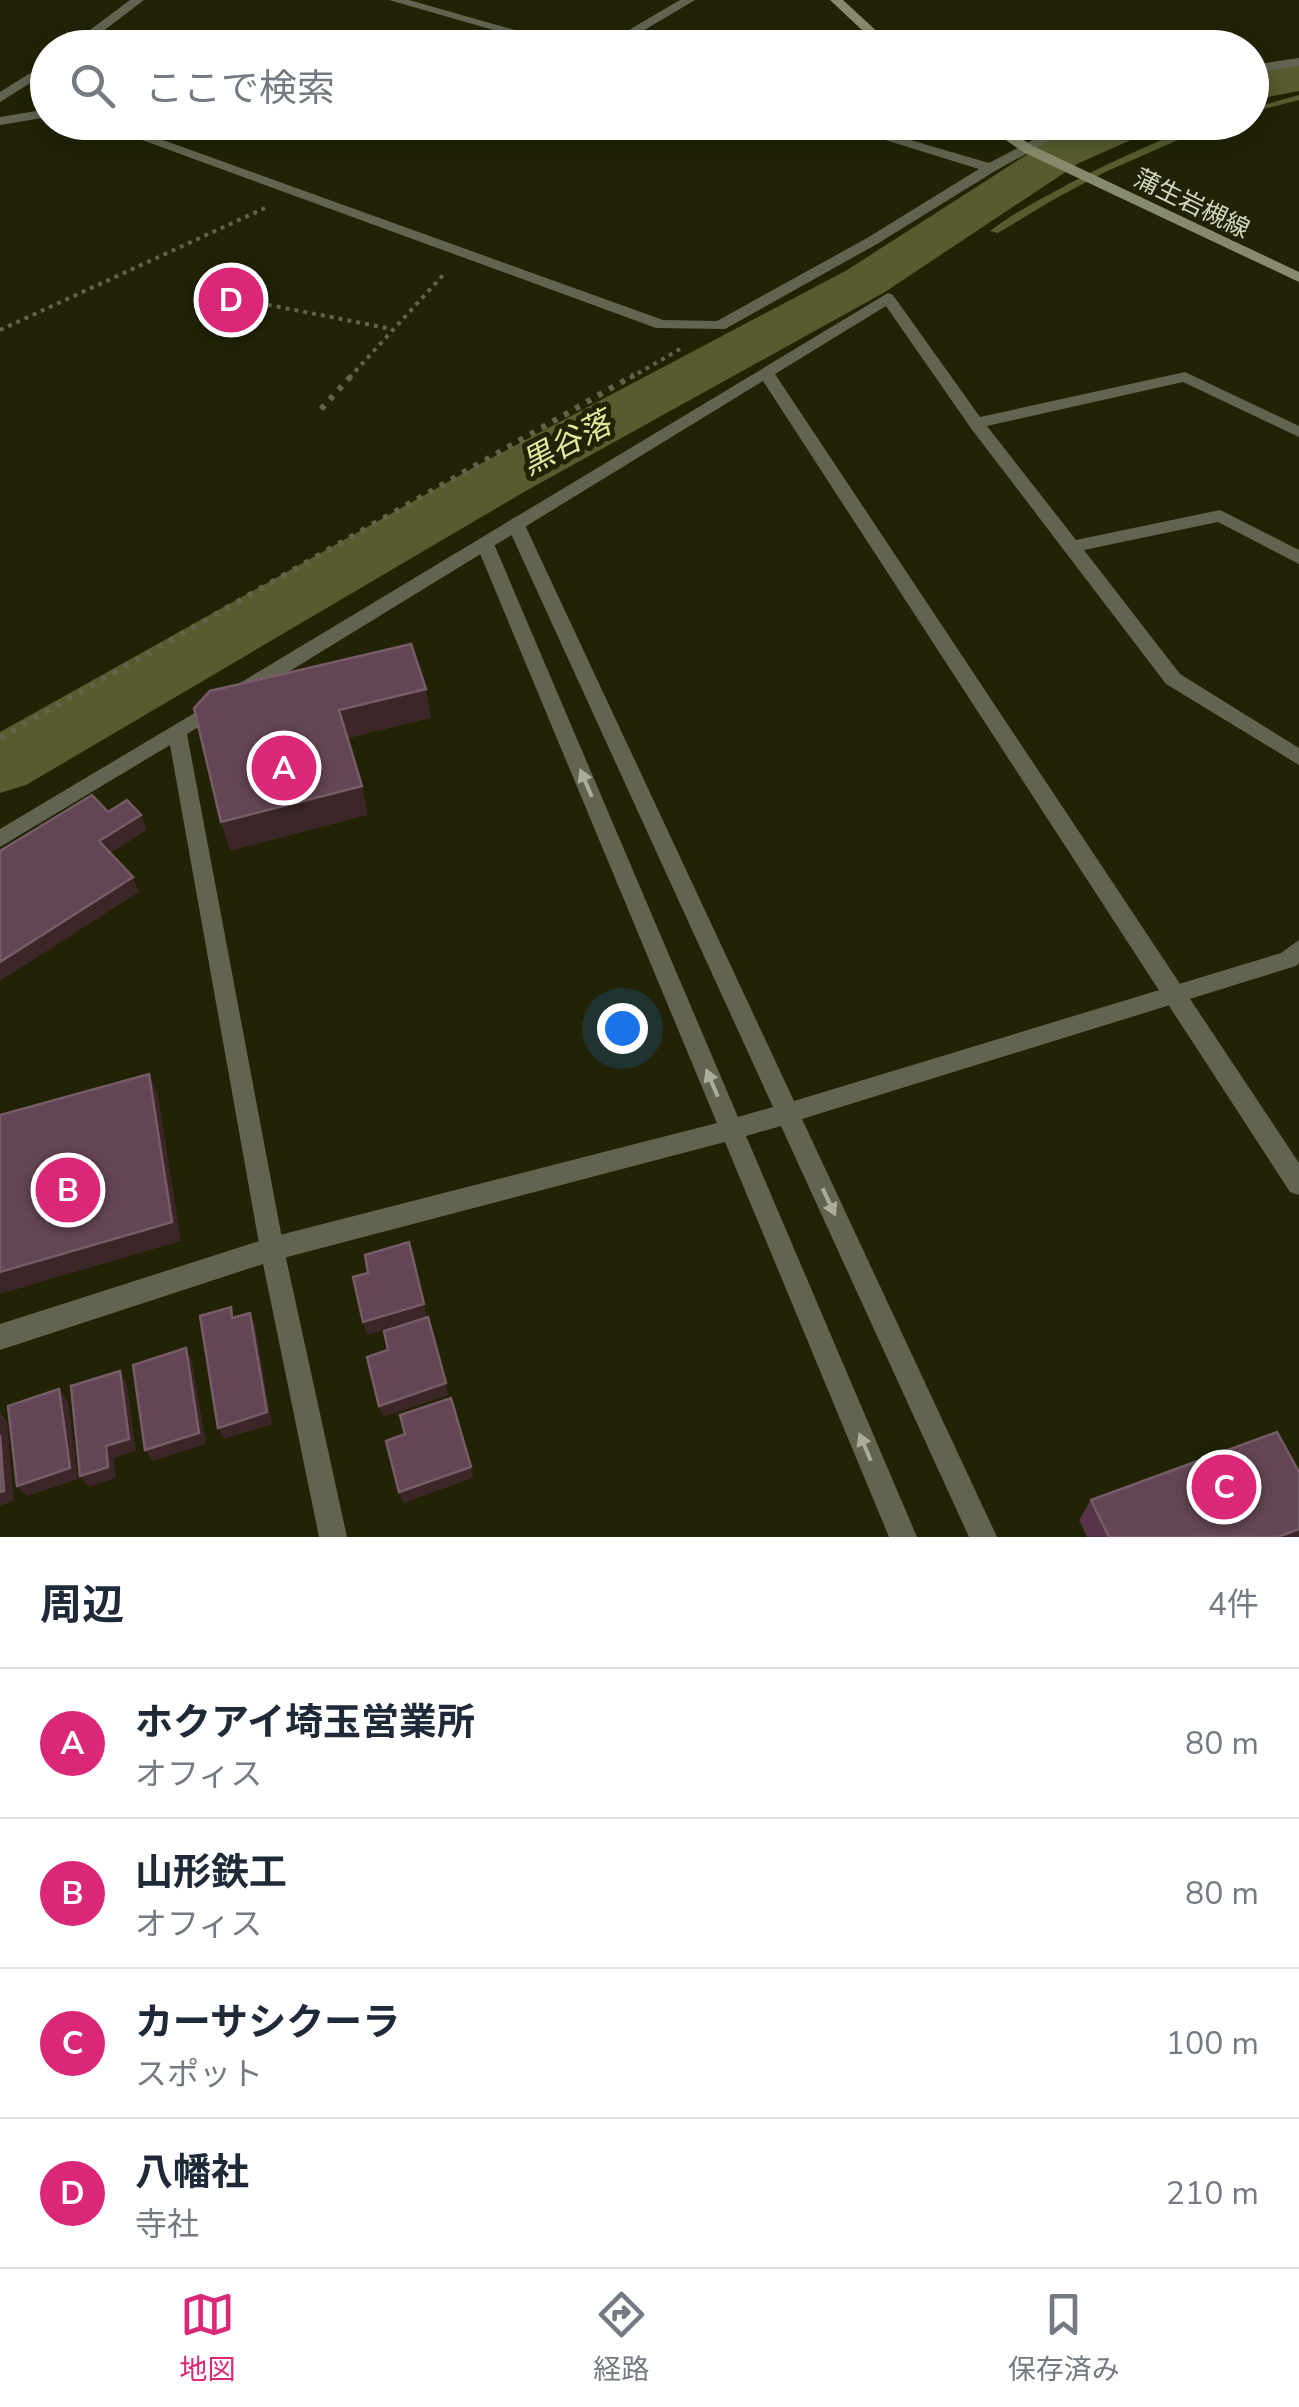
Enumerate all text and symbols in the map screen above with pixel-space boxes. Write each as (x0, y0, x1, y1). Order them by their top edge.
search box (30, 30, 1269, 140)
icon: search (65, 58, 120, 113)
text: ここで検索 (145, 63, 335, 114)
street label: 蒲生岩槻線 (1128, 161, 1255, 247)
pin: D (198, 262, 264, 338)
water label: 黒谷落 (514, 400, 623, 485)
pin: A (252, 730, 316, 806)
one-way arrow (578, 769, 594, 798)
your location (597, 1003, 648, 1054)
one-way arrow (704, 1068, 720, 1098)
pin: B (36, 1152, 100, 1228)
one-way arrow (820, 1188, 837, 1217)
one-way arrow (857, 1432, 873, 1462)
pin: C (1192, 1450, 1256, 1524)
text: 周辺 (40, 1577, 124, 1634)
text: 4件 (1208, 1583, 1259, 1626)
text: ホクアイ埼玉営業所 (135, 1697, 475, 1748)
text: A (61, 1722, 84, 1765)
text: 80 m (1185, 1722, 1259, 1765)
text: オフィス (135, 1753, 262, 1796)
text: 山形鉄工 (135, 1847, 287, 1898)
text: B (61, 1872, 84, 1915)
text: 80 m (1185, 1872, 1259, 1915)
text: オフィス (135, 1903, 262, 1946)
text: カーサシクーラ (135, 1997, 400, 2048)
text: C (62, 2022, 83, 2065)
text: 100 m (1166, 2022, 1259, 2065)
text: スポット (135, 2053, 263, 2096)
text: 八幡社 (135, 2147, 249, 2198)
text: D (60, 2172, 85, 2215)
text: 210 m (1166, 2172, 1259, 2215)
text: 寺社 (135, 2203, 199, 2246)
tab: 地図 (179, 2287, 235, 2389)
tab: 経路 (593, 2287, 650, 2389)
tab: 保存済み (1008, 2287, 1120, 2389)

